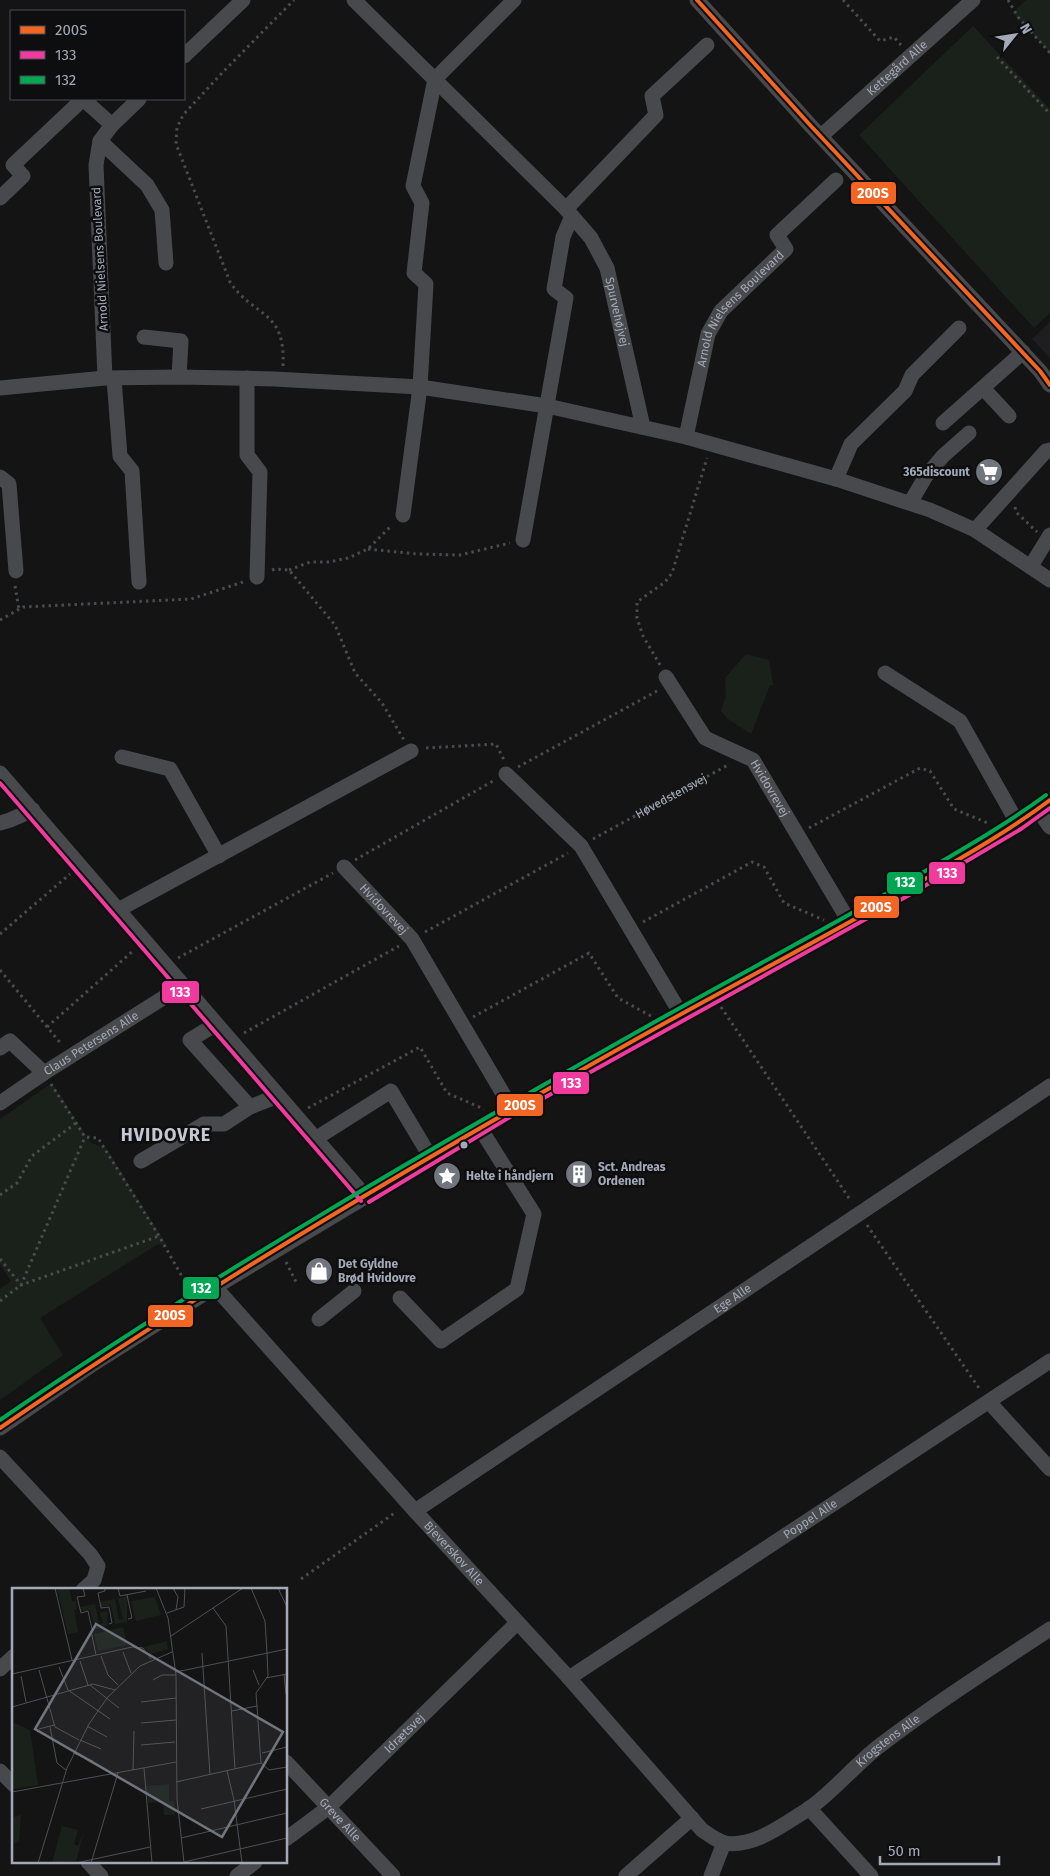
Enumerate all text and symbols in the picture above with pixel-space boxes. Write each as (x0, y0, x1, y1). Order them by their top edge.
legend (10, 10, 185, 100)
north arrow (990, 10, 1040, 60)
text: N (1016, 20, 1036, 37)
text: 200S (55, 21, 87, 39)
street label: Kettegård Alle (864, 37, 930, 99)
text: 133 (55, 46, 76, 64)
text: 132 (55, 71, 76, 89)
line badge: 200S (850, 181, 897, 205)
text: 200S (857, 185, 889, 202)
street label: Arnold Nielsens Boulevard (89, 187, 111, 331)
street label: Arnold Nielsens Boulevard (694, 248, 787, 368)
street label: Spurvehøjvej (602, 276, 632, 348)
supermarket icon: 365discount (974, 457, 1004, 487)
place label: 365discount (902, 465, 970, 479)
street label: Hvidovrevej (747, 757, 792, 819)
street label: Høvedstensvej (633, 771, 709, 821)
line badge: 133 (928, 861, 966, 885)
text: 133 (936, 865, 958, 882)
line badge: 132 (886, 871, 924, 895)
text: 132 (895, 874, 915, 891)
street label: Hvidovrevej (357, 881, 411, 937)
line badge: 200S (853, 895, 900, 919)
text: 200S (860, 899, 892, 916)
line badge: 133 (161, 980, 200, 1004)
text: 133 (169, 984, 191, 1001)
street label: Claus Petersens Alle (41, 1008, 141, 1078)
line badge: 133 (552, 1071, 590, 1095)
text: 133 (560, 1075, 582, 1092)
line badge: 200S (496, 1093, 544, 1117)
text: 200S (504, 1097, 536, 1114)
district label: HVIDOVRE (121, 1124, 211, 1146)
unlabelled marker (459, 1140, 469, 1150)
building icon: Sct. Andreas Ordenen (564, 1159, 594, 1189)
place label: Sct. Andreas Ordenen (598, 1160, 666, 1188)
place icon: Helte i håndjern (432, 1161, 462, 1191)
place label: Helte i håndjern (466, 1169, 554, 1183)
shop icon: Det Gyldne Brød Hvidovre (304, 1256, 334, 1286)
place label: Det Gyldne Brød Hvidovre (338, 1257, 416, 1285)
line badge: 132 (182, 1276, 220, 1300)
text: 132 (191, 1280, 211, 1297)
street label: Ege Alle (711, 1281, 754, 1316)
line badge: 200S (147, 1304, 194, 1328)
text: 200S (154, 1307, 186, 1324)
street label: Poppel Alle (781, 1496, 840, 1542)
street label: Bjeverskov Alle (421, 1518, 487, 1588)
inset map (12, 1588, 288, 1864)
street label: Idrætsvej (381, 1711, 427, 1756)
street label: Krogstens Alle (853, 1712, 922, 1770)
street label: Greve Alle (316, 1795, 364, 1844)
scale bar (880, 1834, 999, 1866)
text: 50 m (888, 1842, 921, 1860)

